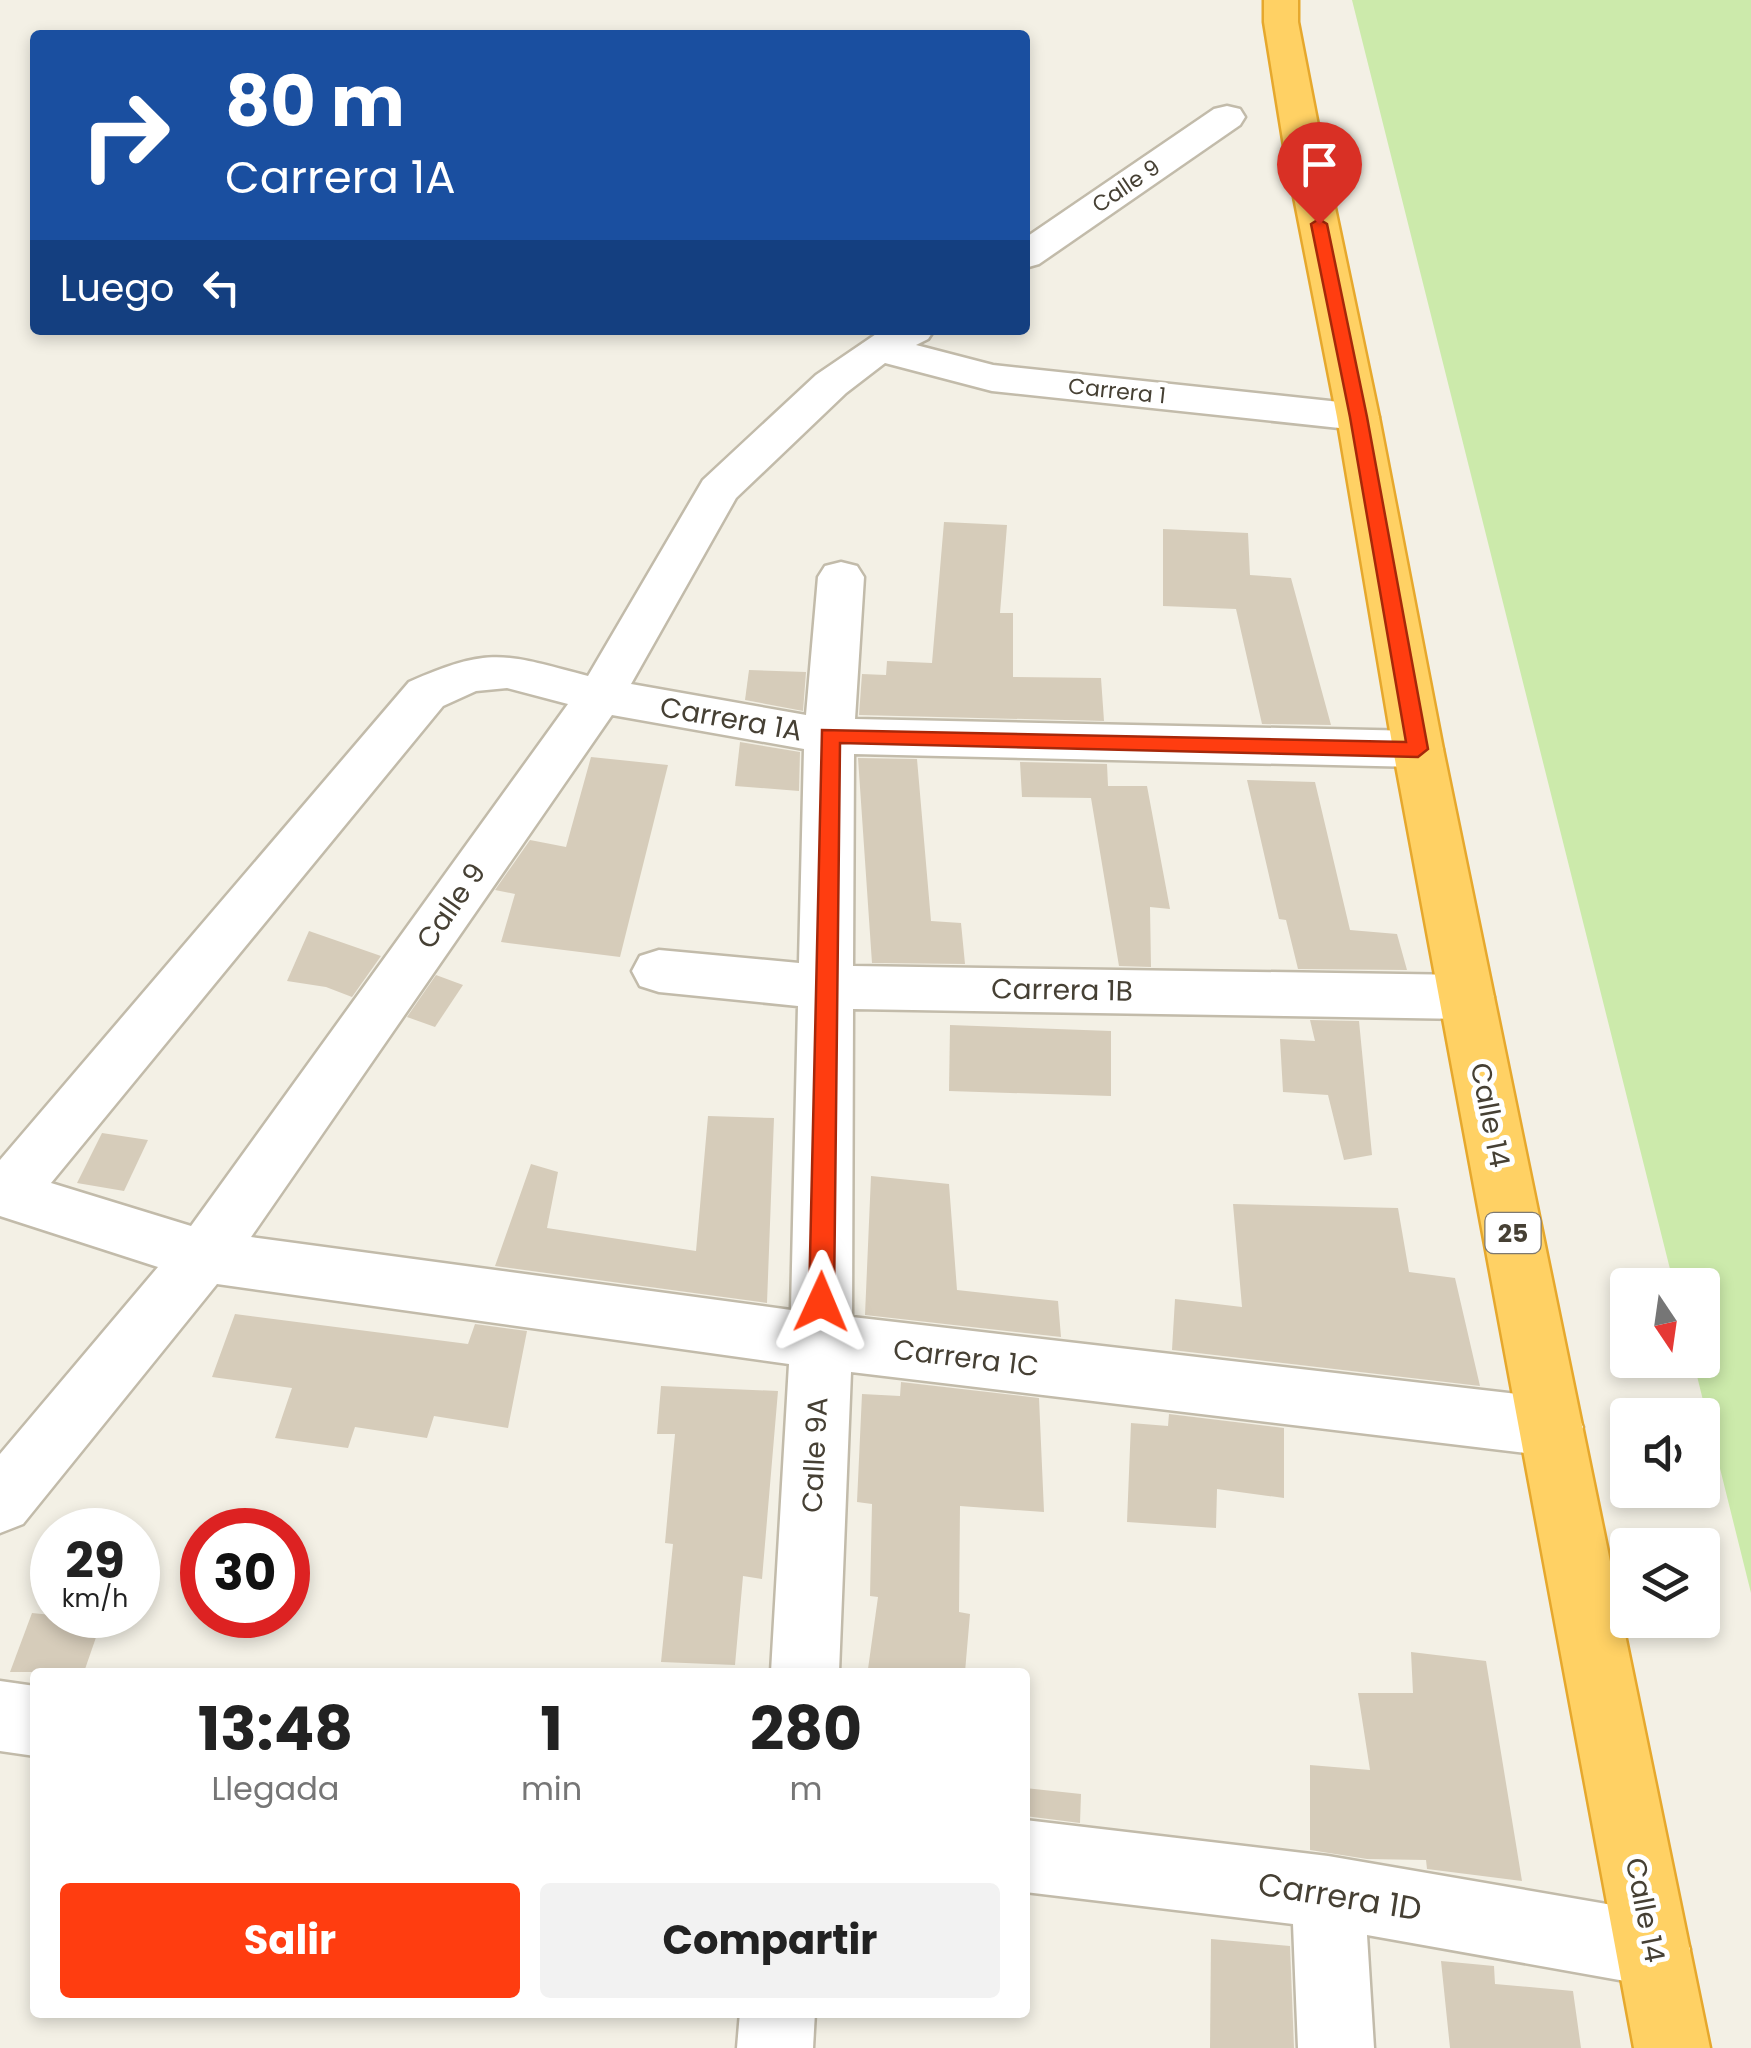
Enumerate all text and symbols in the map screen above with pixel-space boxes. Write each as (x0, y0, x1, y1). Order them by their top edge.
text: 80 m (225, 52, 405, 151)
icon: right (60, 70, 190, 200)
pin (1277, 122, 1362, 225)
icon: arrive (1292, 137, 1347, 192)
text: Carrera 1A (225, 146, 456, 209)
street label: Calle 9 (1086, 152, 1166, 220)
icon: left (194, 260, 249, 315)
text: Luego (60, 261, 174, 314)
street label: Carrera 1 (1067, 370, 1167, 412)
street label: Carrera 1A (657, 687, 805, 751)
street label: Calle 9 (407, 855, 495, 957)
street label: Carrera 1B (991, 969, 1133, 1011)
street label: Calle 14 (1461, 1059, 1519, 1171)
road number: 25 (1486, 1213, 1540, 1253)
position arrow (769, 1250, 873, 1354)
north arrow (1610, 1268, 1720, 1378)
map controls (1610, 1268, 1720, 1638)
street label: Carrera 1C (891, 1330, 1041, 1386)
street label: Calle 9A (792, 1396, 838, 1514)
button: sound (1610, 1398, 1720, 1508)
speed limit sign: 30 (180, 1508, 310, 1638)
text: 29 (65, 1525, 125, 1596)
button: layers (1610, 1528, 1720, 1638)
text: km/h (62, 1581, 128, 1616)
text: 13:48 (198, 1687, 353, 1771)
text: 1 (540, 1687, 563, 1771)
text: 280 (750, 1687, 862, 1771)
text: Llegada (211, 1766, 339, 1811)
text: min (521, 1766, 582, 1811)
text: m (790, 1766, 823, 1811)
street label: Calle 14 (1616, 1854, 1674, 1966)
street label: Carrera 1D (1255, 1861, 1425, 1931)
button: Salir (60, 1883, 520, 1998)
button: Compartir (540, 1883, 1000, 1998)

